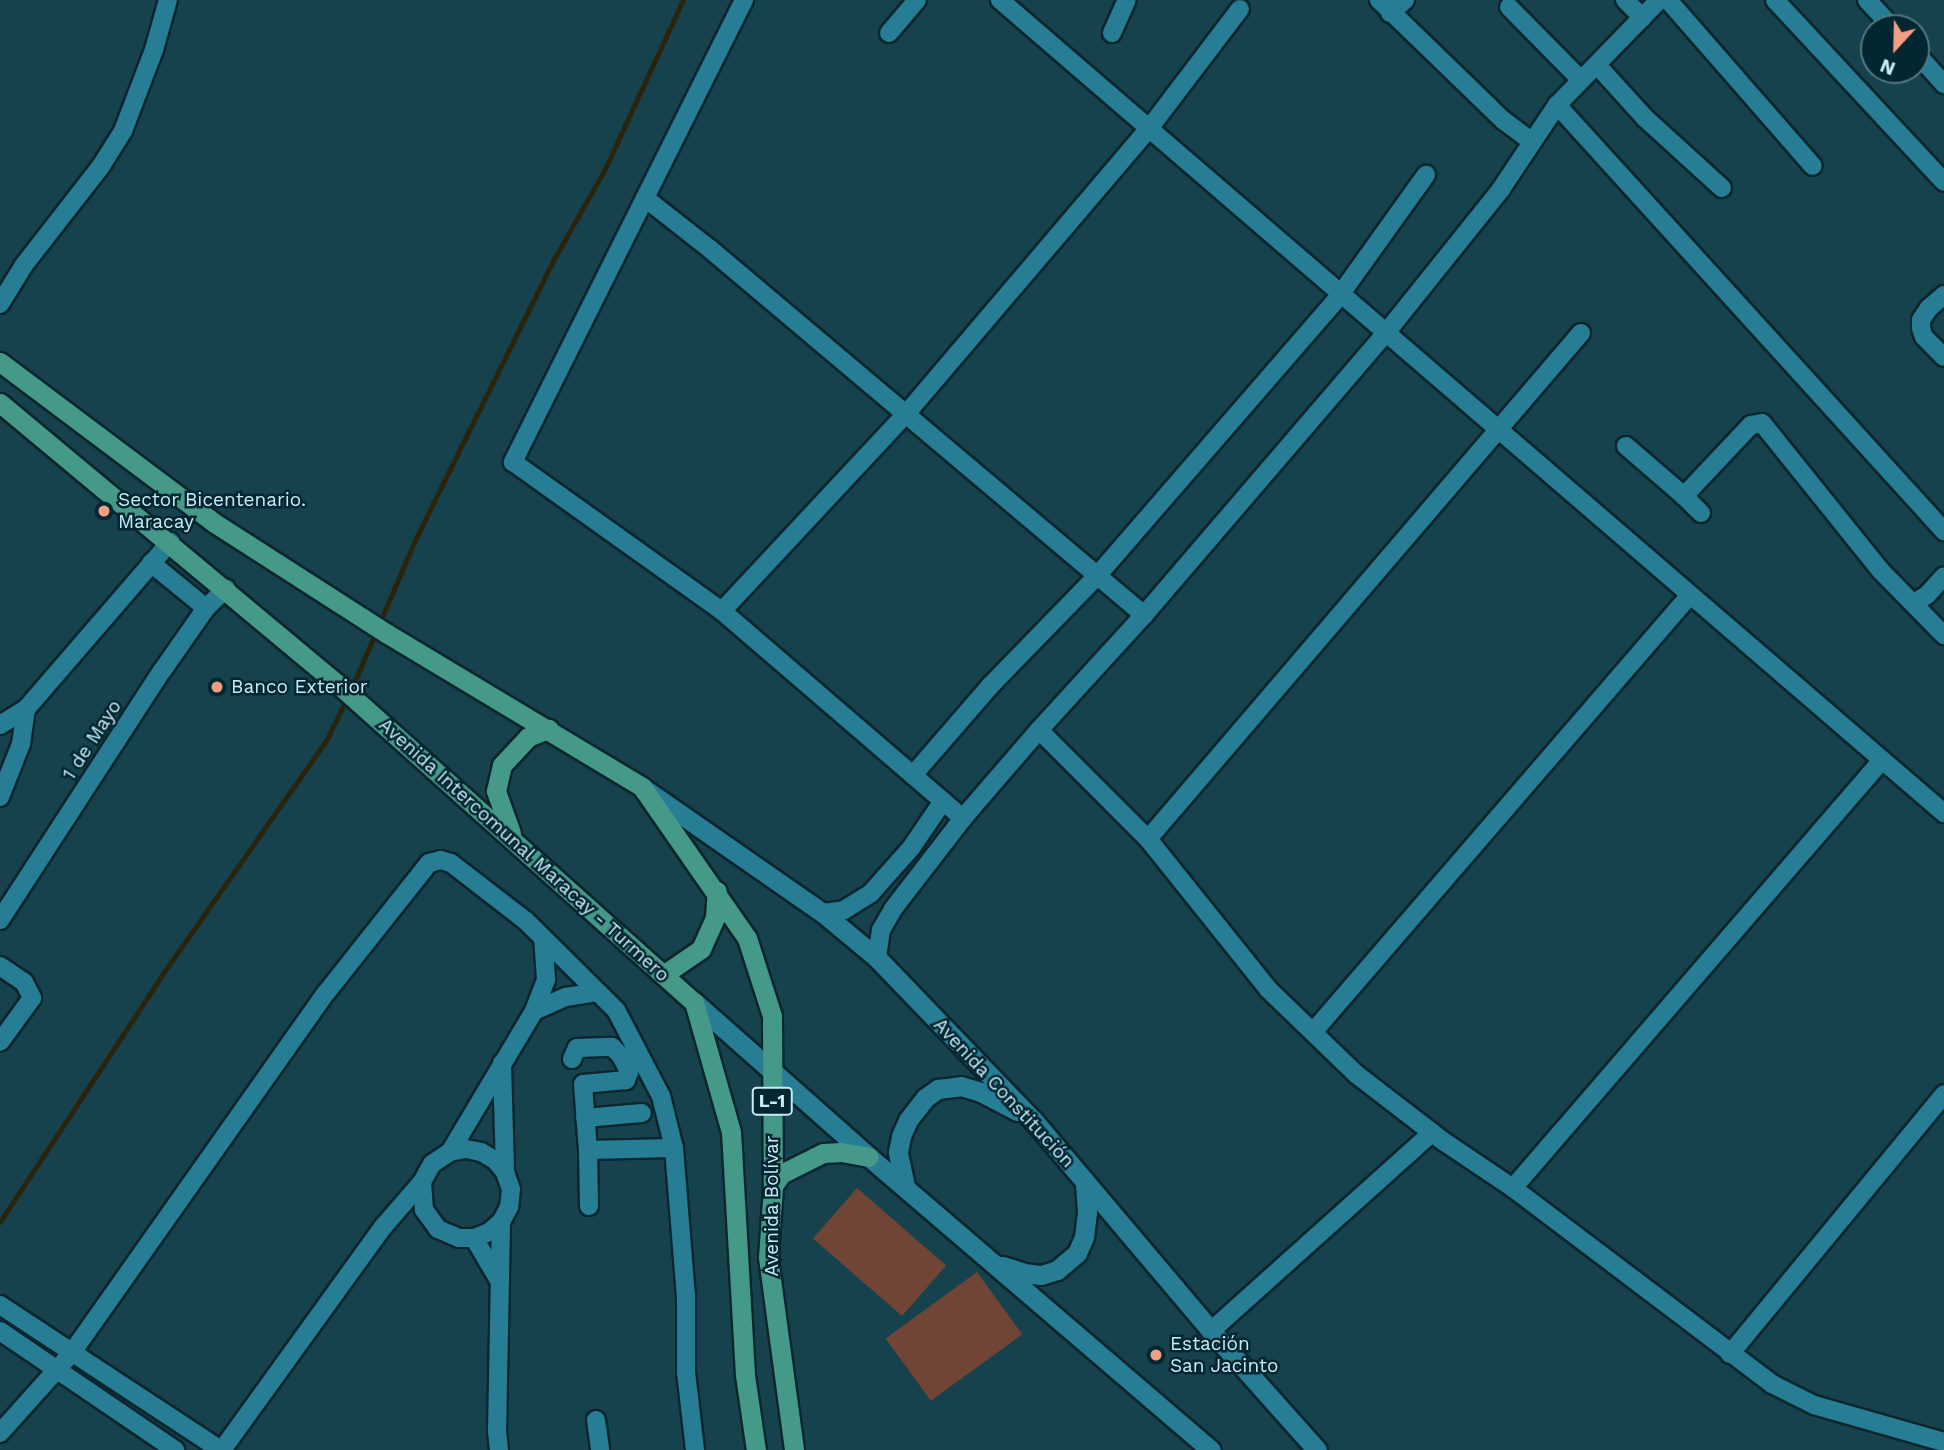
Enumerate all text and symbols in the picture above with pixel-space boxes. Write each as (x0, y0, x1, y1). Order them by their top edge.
north arrow (1860, 14, 1930, 84)
text: N (1877, 54, 1899, 80)
place label: Sector Bicentenario. Maracay (118, 489, 306, 533)
marker: Sector Bicentenario. Maracay (96, 503, 112, 519)
place label: Banco Exterior (231, 676, 368, 698)
marker: Banco Exterior (209, 679, 225, 695)
street label: 1 de Mayo (58, 696, 126, 784)
street label: Avenida Intercomunal Maracay - Turmero (373, 713, 675, 987)
street label: Avenida Constitución (929, 1013, 1079, 1173)
road number: L-1 (751, 1086, 793, 1116)
street label: Avenida Bolívar (761, 1135, 783, 1277)
place label: Estación San Jacinto (1170, 1333, 1279, 1377)
marker: Estación San Jacinto (1148, 1347, 1164, 1363)

